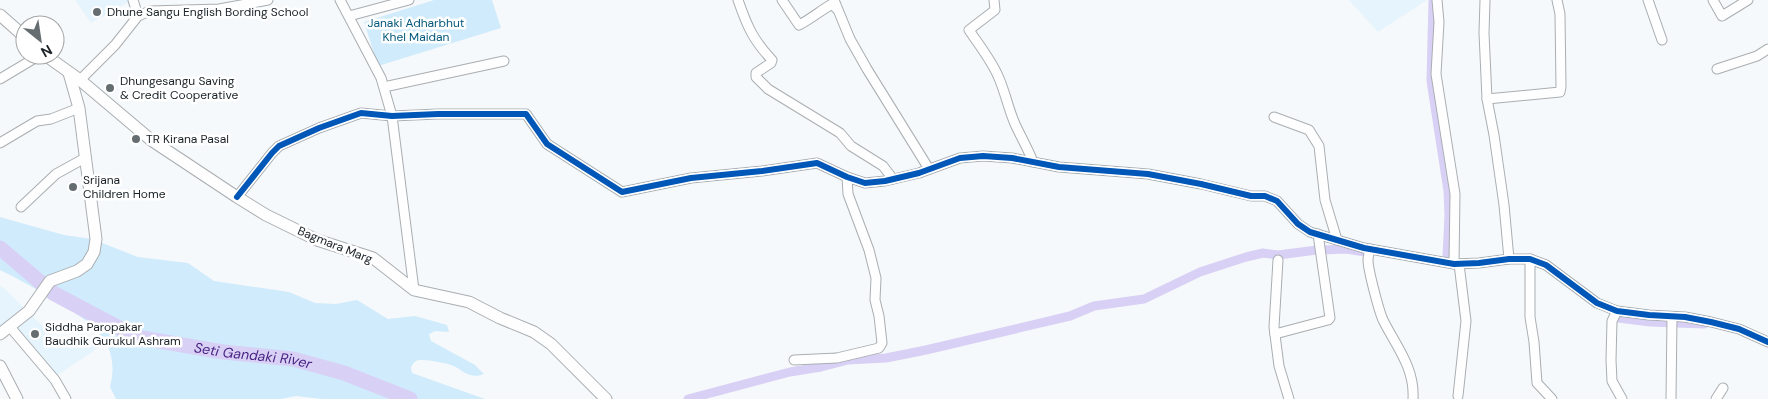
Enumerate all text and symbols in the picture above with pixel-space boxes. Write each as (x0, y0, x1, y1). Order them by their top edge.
place label: Dhune Sangu English Bording School (107, 4, 308, 20)
marker: Dhune Sangu English Bording School (91, 6, 103, 18)
north arrow (15, 15, 65, 65)
park label: Janaki Adharbhut Khel Maidan (367, 15, 465, 45)
text: N (38, 41, 55, 62)
place label: Dhungesangu Saving & Credit Cooperative (120, 73, 239, 103)
marker: Dhungesangu Saving & Credit Cooperative (104, 82, 116, 94)
place label: TR Kirana Pasal (146, 131, 229, 147)
marker: TR Kirana Pasal (130, 133, 142, 145)
place label: Srijana Children Home (83, 172, 166, 202)
marker: Srijana Children Home (67, 181, 79, 193)
street label: Bagmara Marg (295, 223, 375, 267)
place label: Siddha Paropakar Baudhik Gurukul Ashram (45, 319, 181, 349)
marker: Siddha Paropakar Baudhik Gurukul Ashram (29, 328, 41, 340)
water label: Seti Gandaki River (193, 338, 315, 373)

